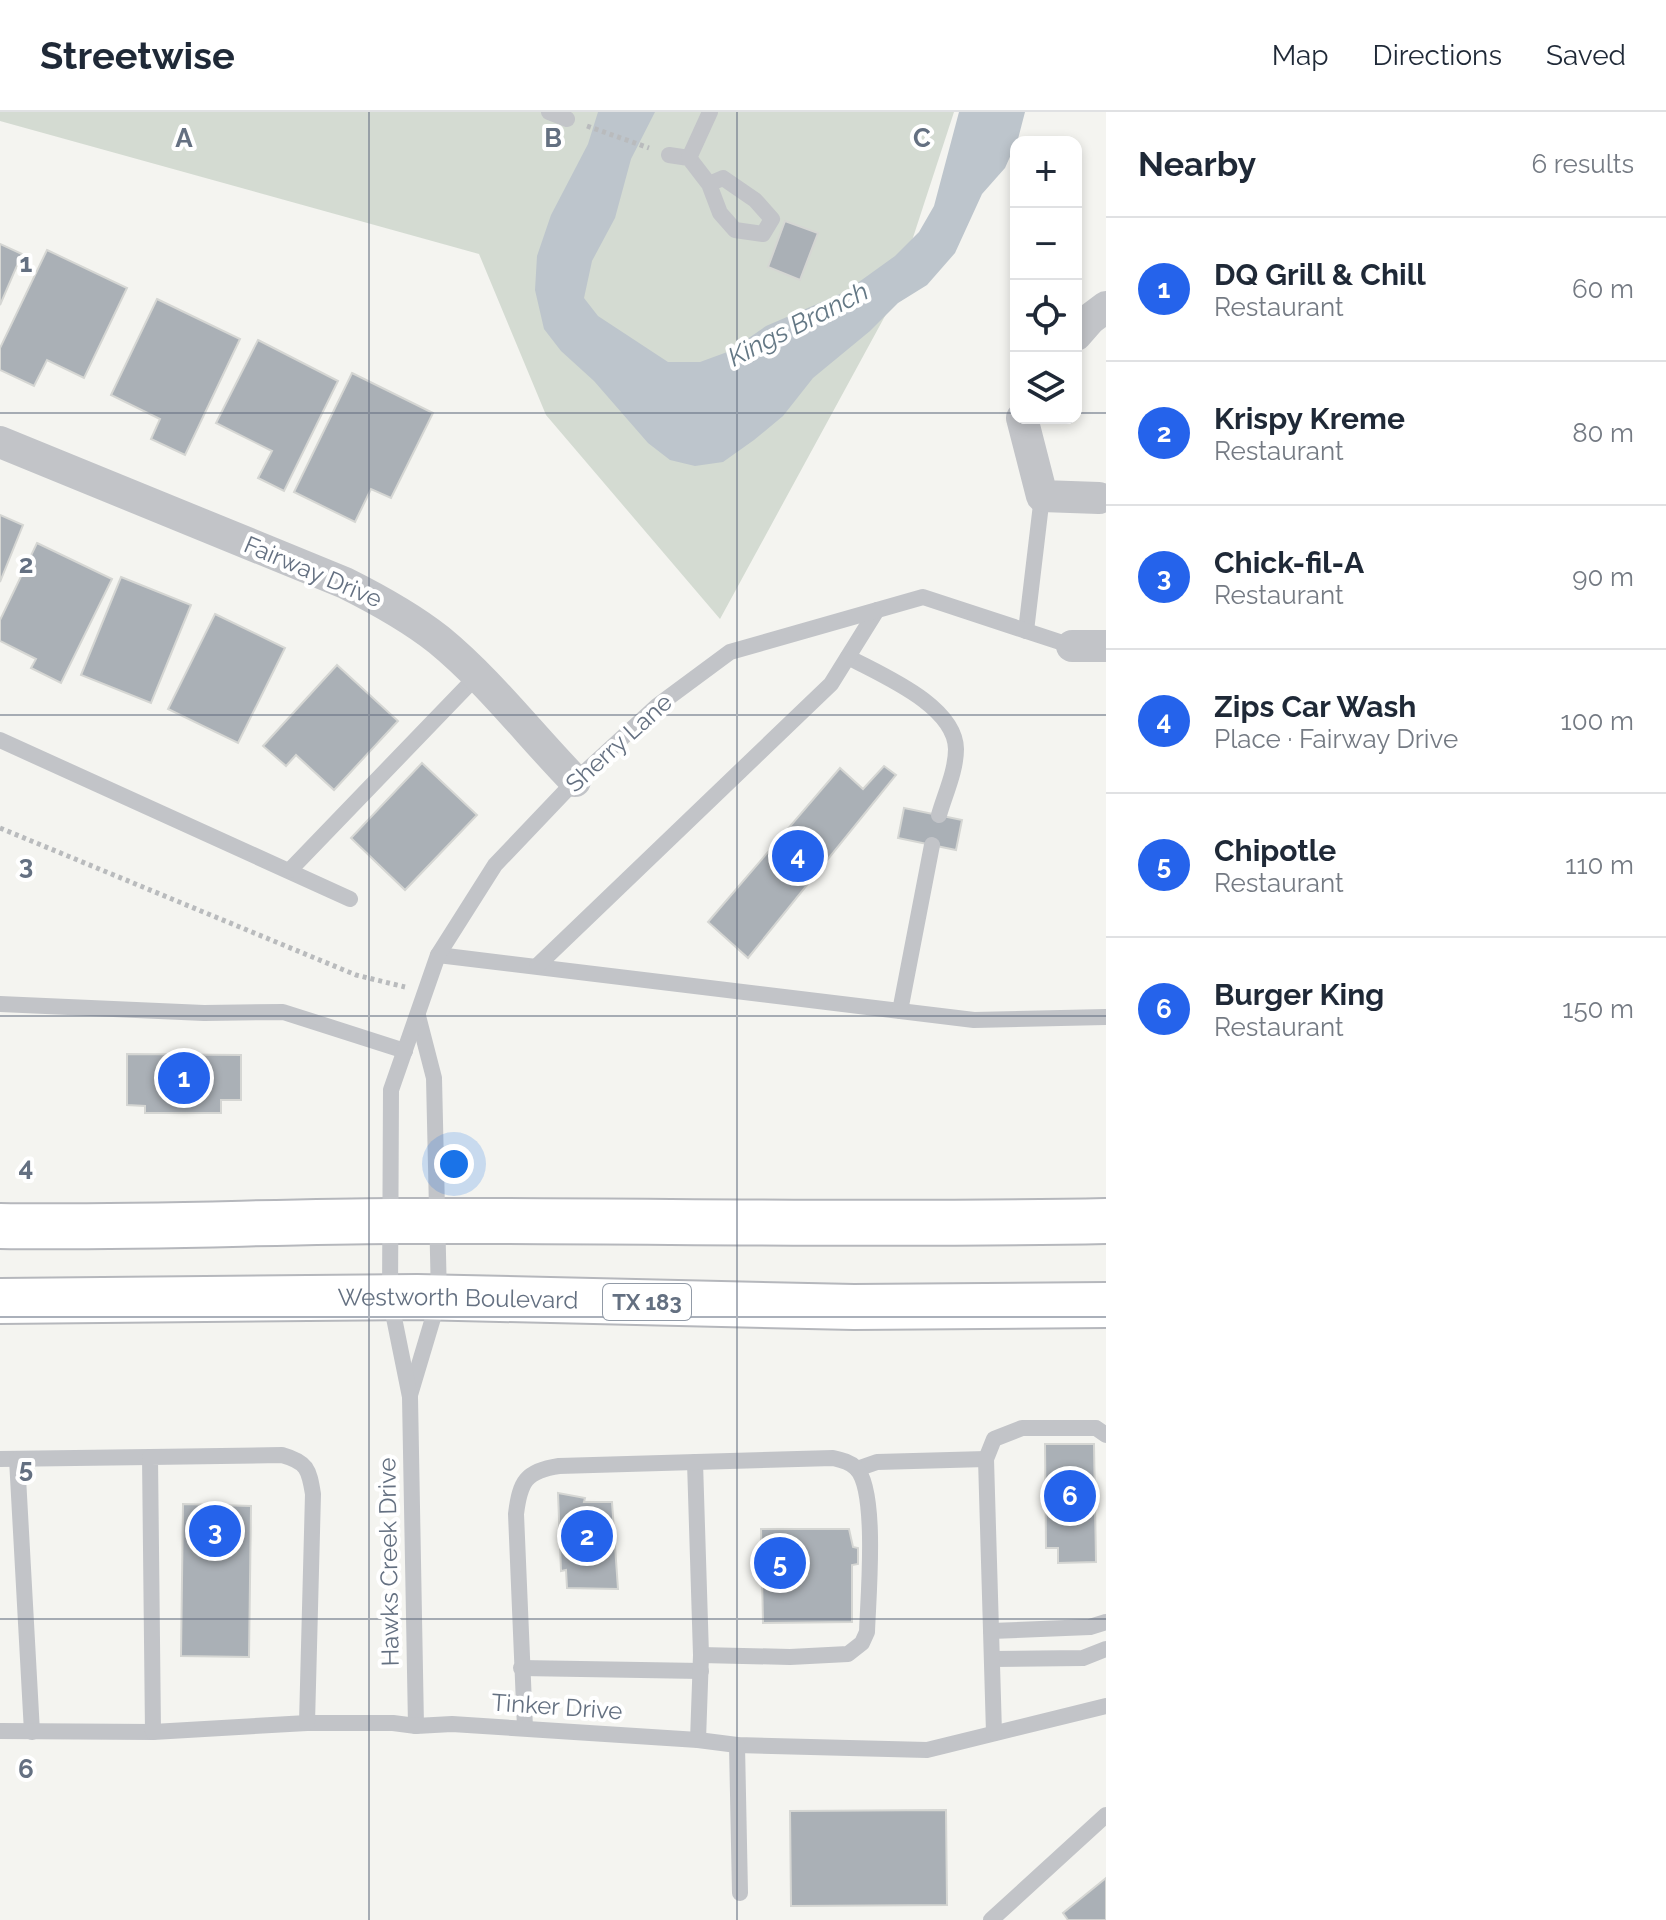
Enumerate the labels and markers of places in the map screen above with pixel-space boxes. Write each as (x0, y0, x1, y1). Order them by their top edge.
pin: 4 (772, 826, 824, 886)
pin: 1 (158, 1048, 210, 1108)
pin: 6 (1044, 1466, 1096, 1526)
pin: 3 (189, 1501, 241, 1561)
pin: 2 (561, 1506, 613, 1566)
pin: 5 (754, 1533, 806, 1593)

